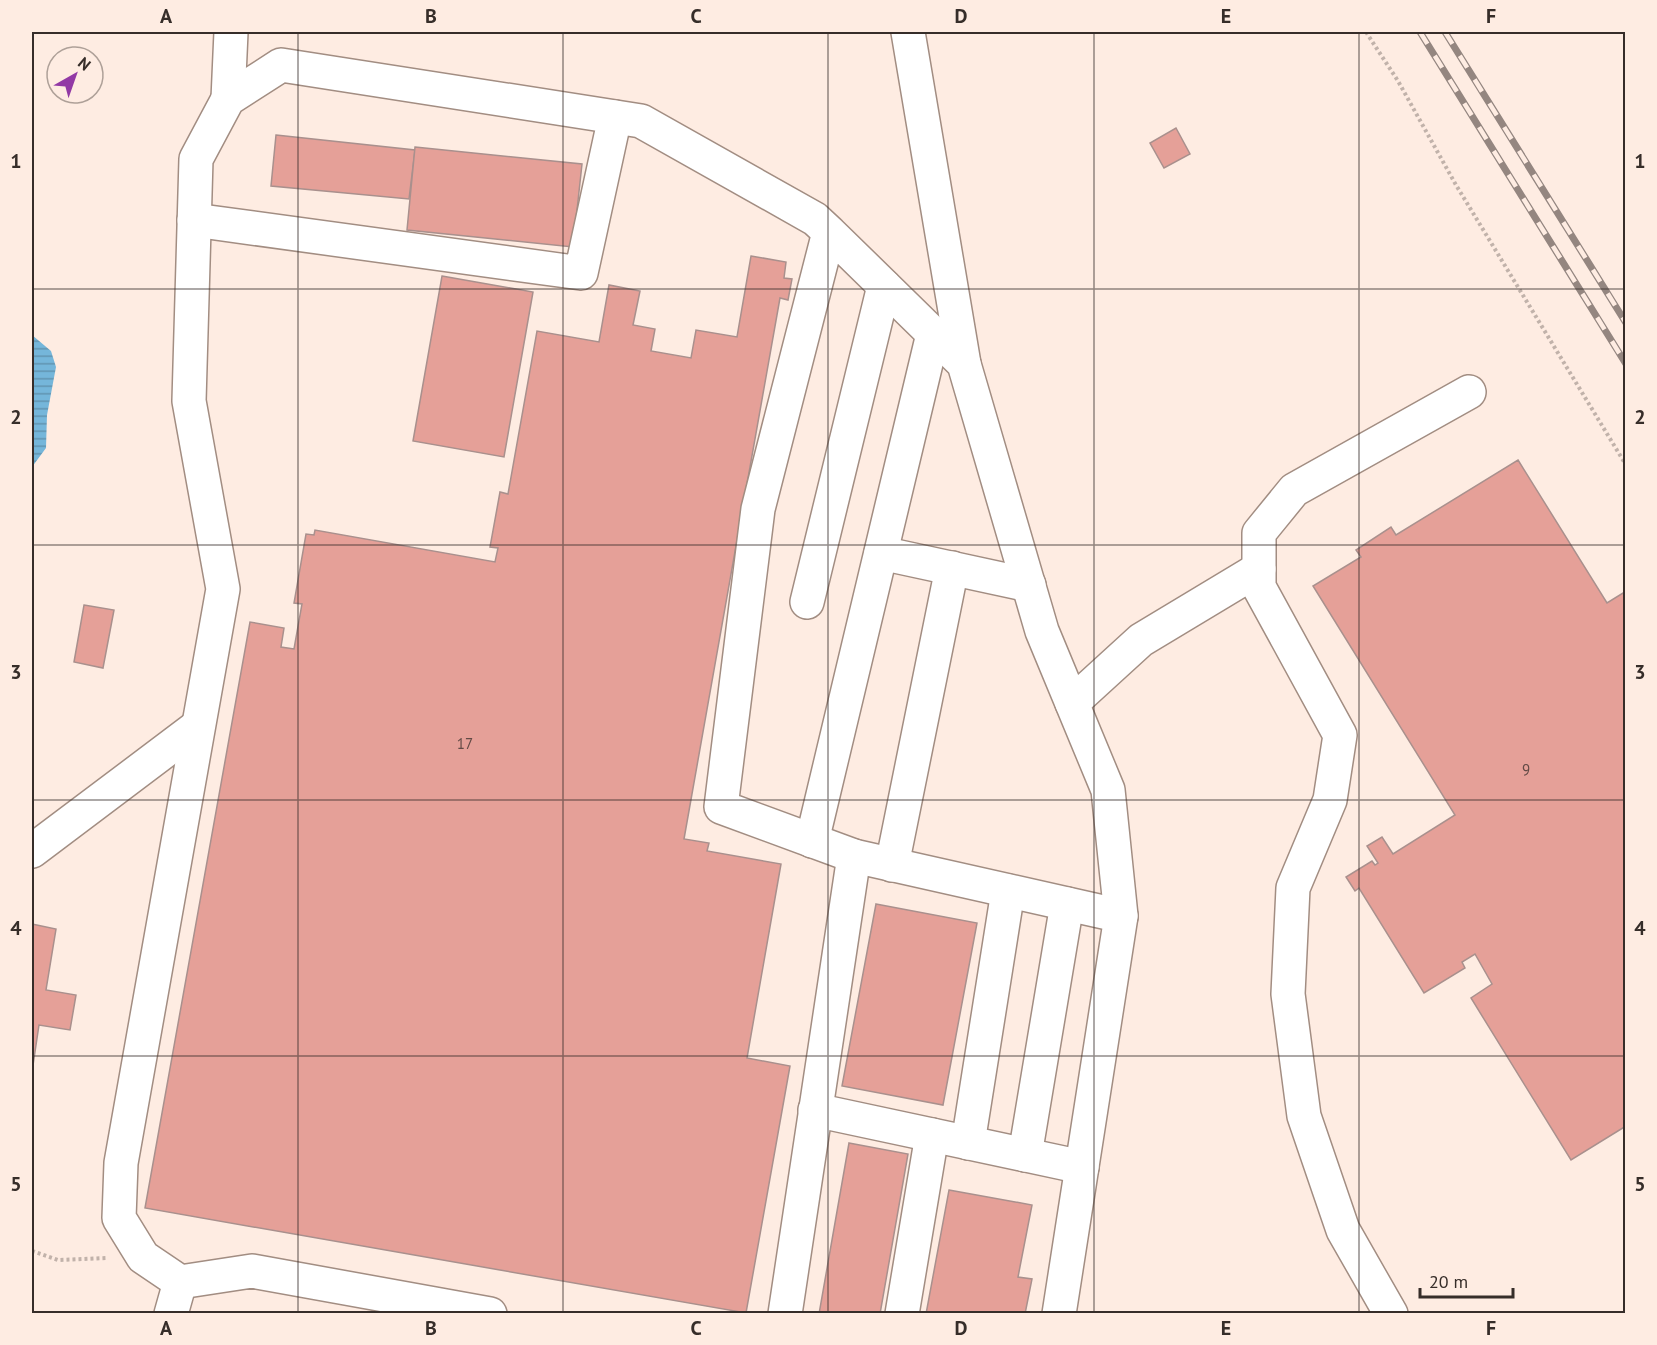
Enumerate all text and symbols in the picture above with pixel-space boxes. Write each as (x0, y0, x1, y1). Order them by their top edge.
text: A (160, 3, 173, 29)
text: B (425, 3, 437, 29)
text: C (690, 3, 702, 29)
text: D (955, 3, 968, 29)
text: E (1221, 3, 1231, 29)
text: F (1486, 3, 1496, 29)
north arrow (45, 45, 105, 105)
text: N (74, 52, 95, 75)
text: 1 (10, 148, 22, 174)
text: 1 (1634, 148, 1646, 174)
text: 2 (10, 404, 22, 430)
text: 2 (1634, 404, 1646, 430)
text: 3 (10, 659, 22, 685)
text: 3 (1634, 659, 1646, 685)
house number: 17 (457, 734, 473, 753)
house number: 9 (1522, 760, 1530, 779)
text: 4 (10, 915, 22, 941)
text: 4 (1634, 915, 1646, 941)
text: 5 (10, 1171, 22, 1197)
text: 5 (1634, 1171, 1646, 1197)
scale bar (1420, 1261, 1513, 1299)
text: 20 m (1429, 1270, 1468, 1293)
text: A (160, 1315, 173, 1341)
text: B (425, 1315, 437, 1341)
text: C (690, 1315, 702, 1341)
text: D (955, 1315, 968, 1341)
text: E (1221, 1315, 1231, 1341)
text: F (1486, 1315, 1496, 1341)

